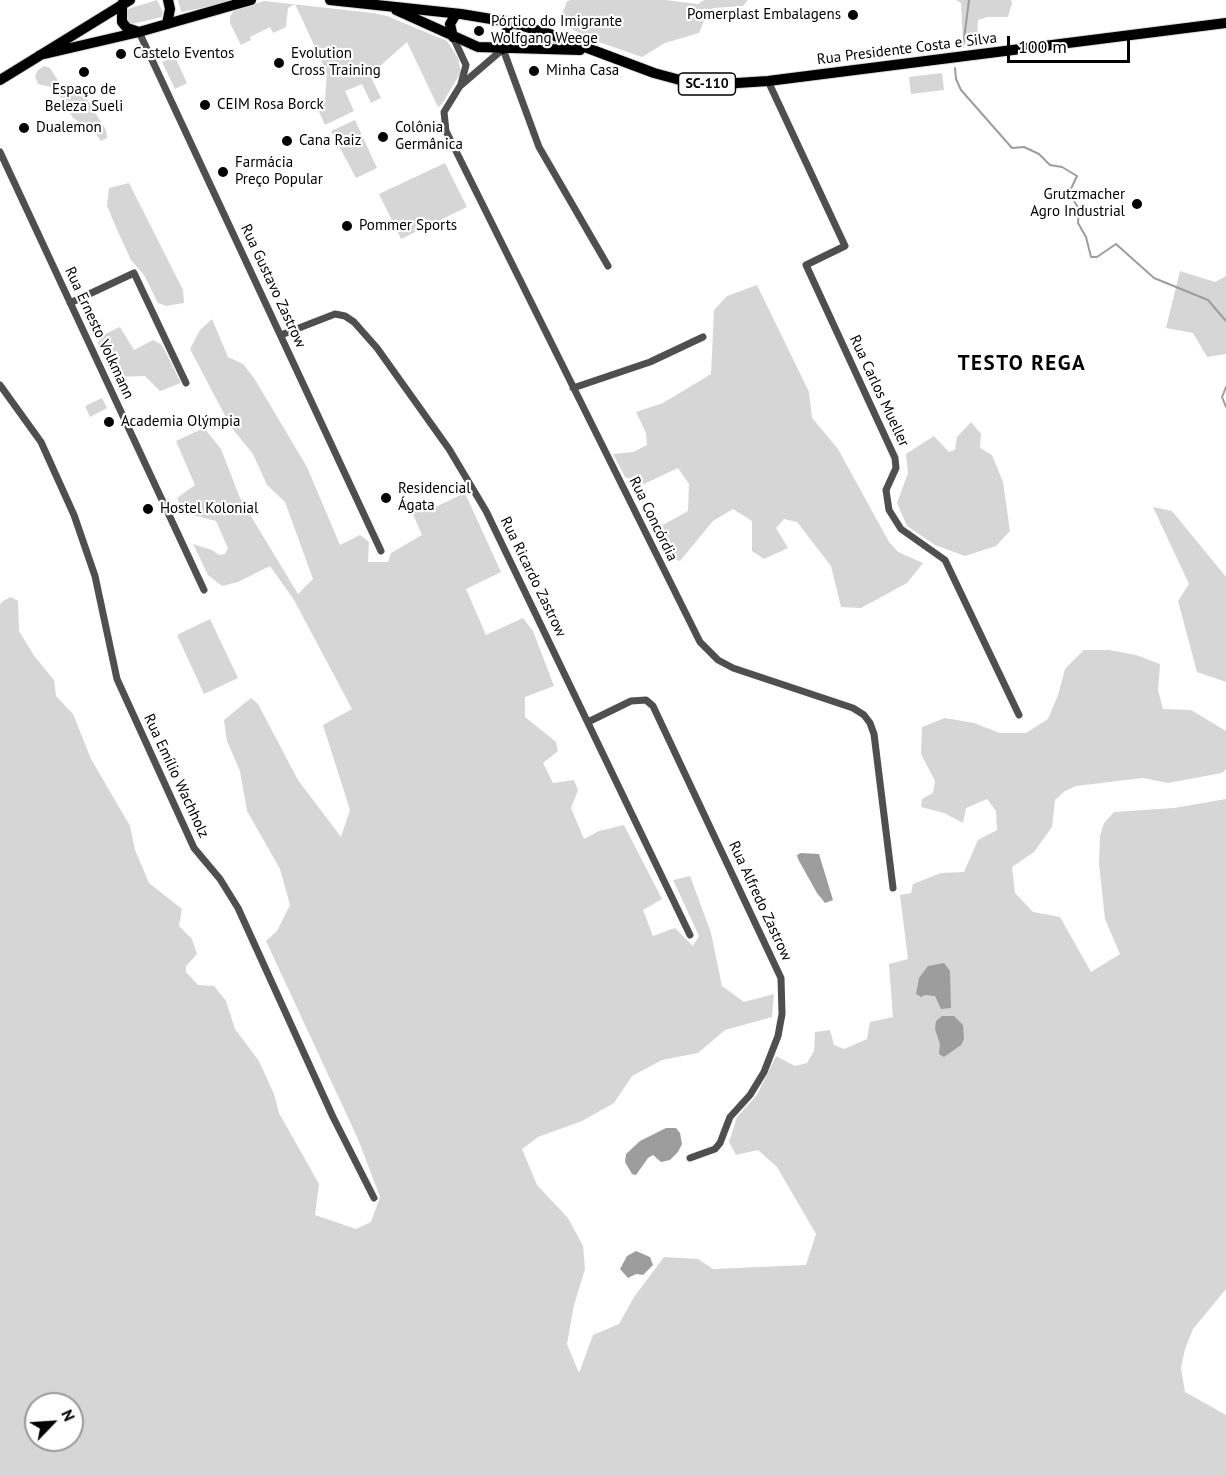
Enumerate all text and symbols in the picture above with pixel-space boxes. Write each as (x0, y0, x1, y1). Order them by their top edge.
place label: Pomerplast Embalagens (687, 6, 841, 24)
marker: Pomerplast Embalagens (846, 8, 860, 22)
place label: Pórtico do Imigrante Wolfgang Weege (491, 13, 622, 48)
marker: Pórtico do Imigrante Wolfgang Weege (472, 24, 486, 38)
scale bar (1010, 24, 1133, 62)
street label: Rua Presidente Costa e Silva (816, 29, 998, 69)
text: 100 m (1018, 35, 1067, 58)
place label: Castelo Eventos (133, 45, 234, 63)
place label: Evolution Cross Training (291, 45, 381, 80)
marker: Castelo Eventos (114, 47, 128, 61)
marker: Evolution Cross Training (272, 56, 286, 70)
place label: Minha Casa (546, 62, 619, 80)
marker: Minha Casa (527, 64, 541, 78)
marker: Espaço de Beleza Sueli (77, 65, 91, 79)
road number: SC-110 (678, 73, 736, 95)
place label: Espaço de Beleza Sueli (45, 81, 123, 116)
place label: CEIM Rosa Borck (217, 96, 324, 114)
marker: CEIM Rosa Borck (198, 98, 212, 112)
place label: Dualemon (36, 119, 102, 137)
place label: Colônia Germânica (395, 119, 463, 154)
marker: Dualemon (17, 121, 31, 135)
marker: Colônia Germânica (376, 130, 390, 144)
place label: Cana Raiz (299, 132, 361, 150)
marker: Cana Raiz (280, 134, 294, 148)
place label: Farmácia Preço Popular (235, 154, 323, 189)
marker: Farmácia Preço Popular (216, 165, 230, 179)
place label: Grutzmacher Agro Industrial (1030, 186, 1125, 221)
marker: Grutzmacher Agro Industrial (1130, 197, 1144, 211)
place label: Pommer Sports (359, 217, 457, 235)
marker: Pommer Sports (340, 219, 354, 233)
street label: Rua Gustavo Zastrow (236, 221, 310, 351)
street label: Rua Ernesto Volkmann (60, 264, 138, 402)
street label: Rua Carlos Mueller (845, 332, 913, 450)
district label: TESTO REGA (958, 351, 1086, 377)
place label: Academia Olýmpia (121, 413, 241, 431)
marker: Academia Olýmpia (102, 415, 116, 429)
street label: Rua Concórdia (625, 474, 681, 564)
place label: Residencial Ágata (398, 480, 471, 515)
marker: Residencial Ágata (379, 491, 393, 505)
place label: Hostel Kolonial (160, 500, 258, 518)
marker: Hostel Kolonial (141, 502, 155, 516)
street label: Rua Ricardo Zastrow (496, 514, 570, 640)
street label: Rua Emílio Wachholz (139, 711, 213, 841)
street label: Rua Alfredo Zastrow (724, 838, 796, 964)
north arrow (24, 1392, 84, 1452)
text: N (57, 1406, 80, 1424)

